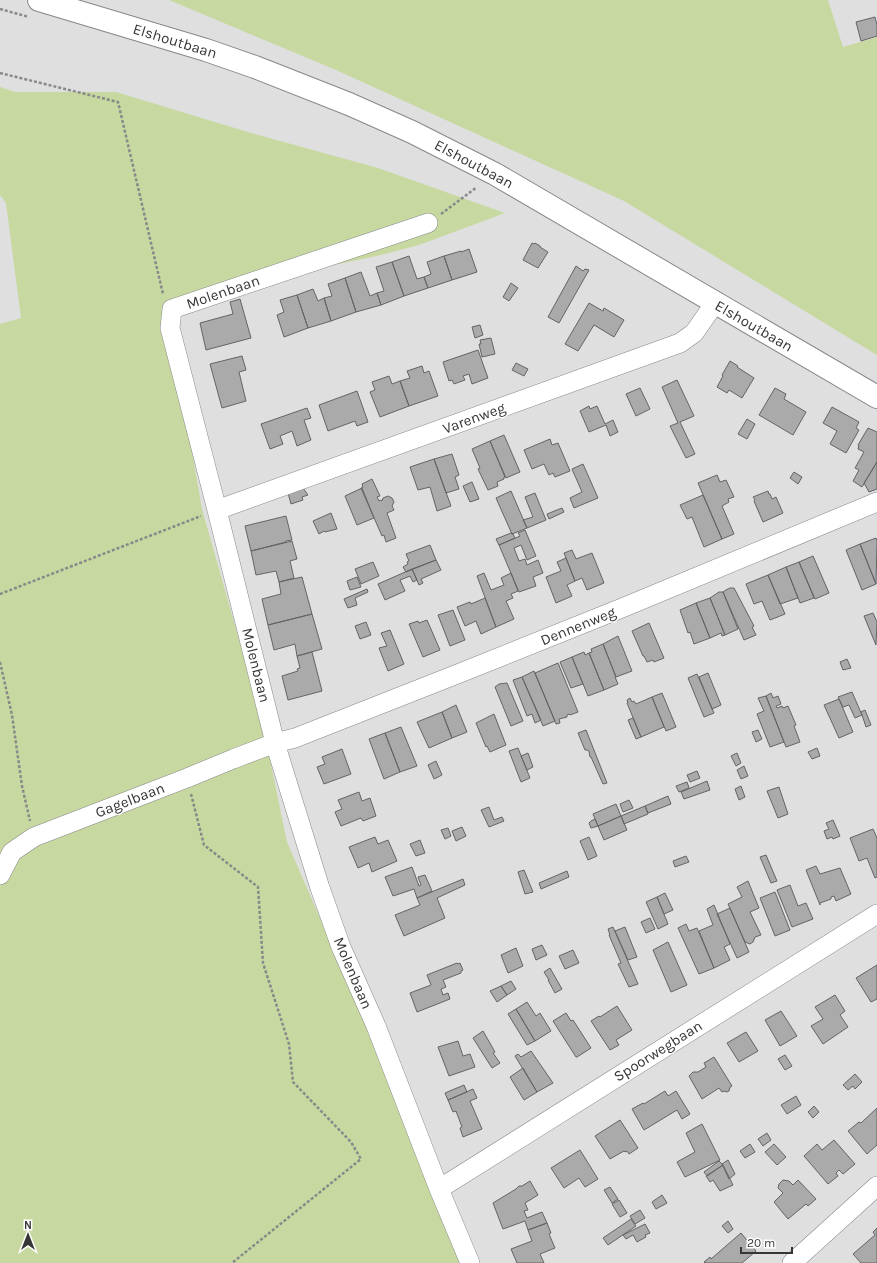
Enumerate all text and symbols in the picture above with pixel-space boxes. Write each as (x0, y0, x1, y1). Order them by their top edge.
street label: Elshoutbaan (131, 20, 219, 62)
street label: Elshoutbaan (431, 136, 517, 192)
street label: Molenbaan (184, 271, 262, 313)
street label: Elshoutbaan (712, 296, 796, 356)
street label: Varenweg (440, 398, 508, 438)
street label: Dennenweg (538, 603, 619, 649)
street label: Molenbaan (238, 626, 274, 704)
street label: Gagelbaan (93, 779, 167, 821)
street label: Molenbaan (330, 934, 376, 1012)
street label: Spoorwegbaan (610, 1017, 706, 1085)
north arrow (8, 1215, 48, 1255)
text: N (24, 1219, 32, 1232)
scale bar (741, 1229, 792, 1255)
text: 20 m (747, 1236, 775, 1250)

